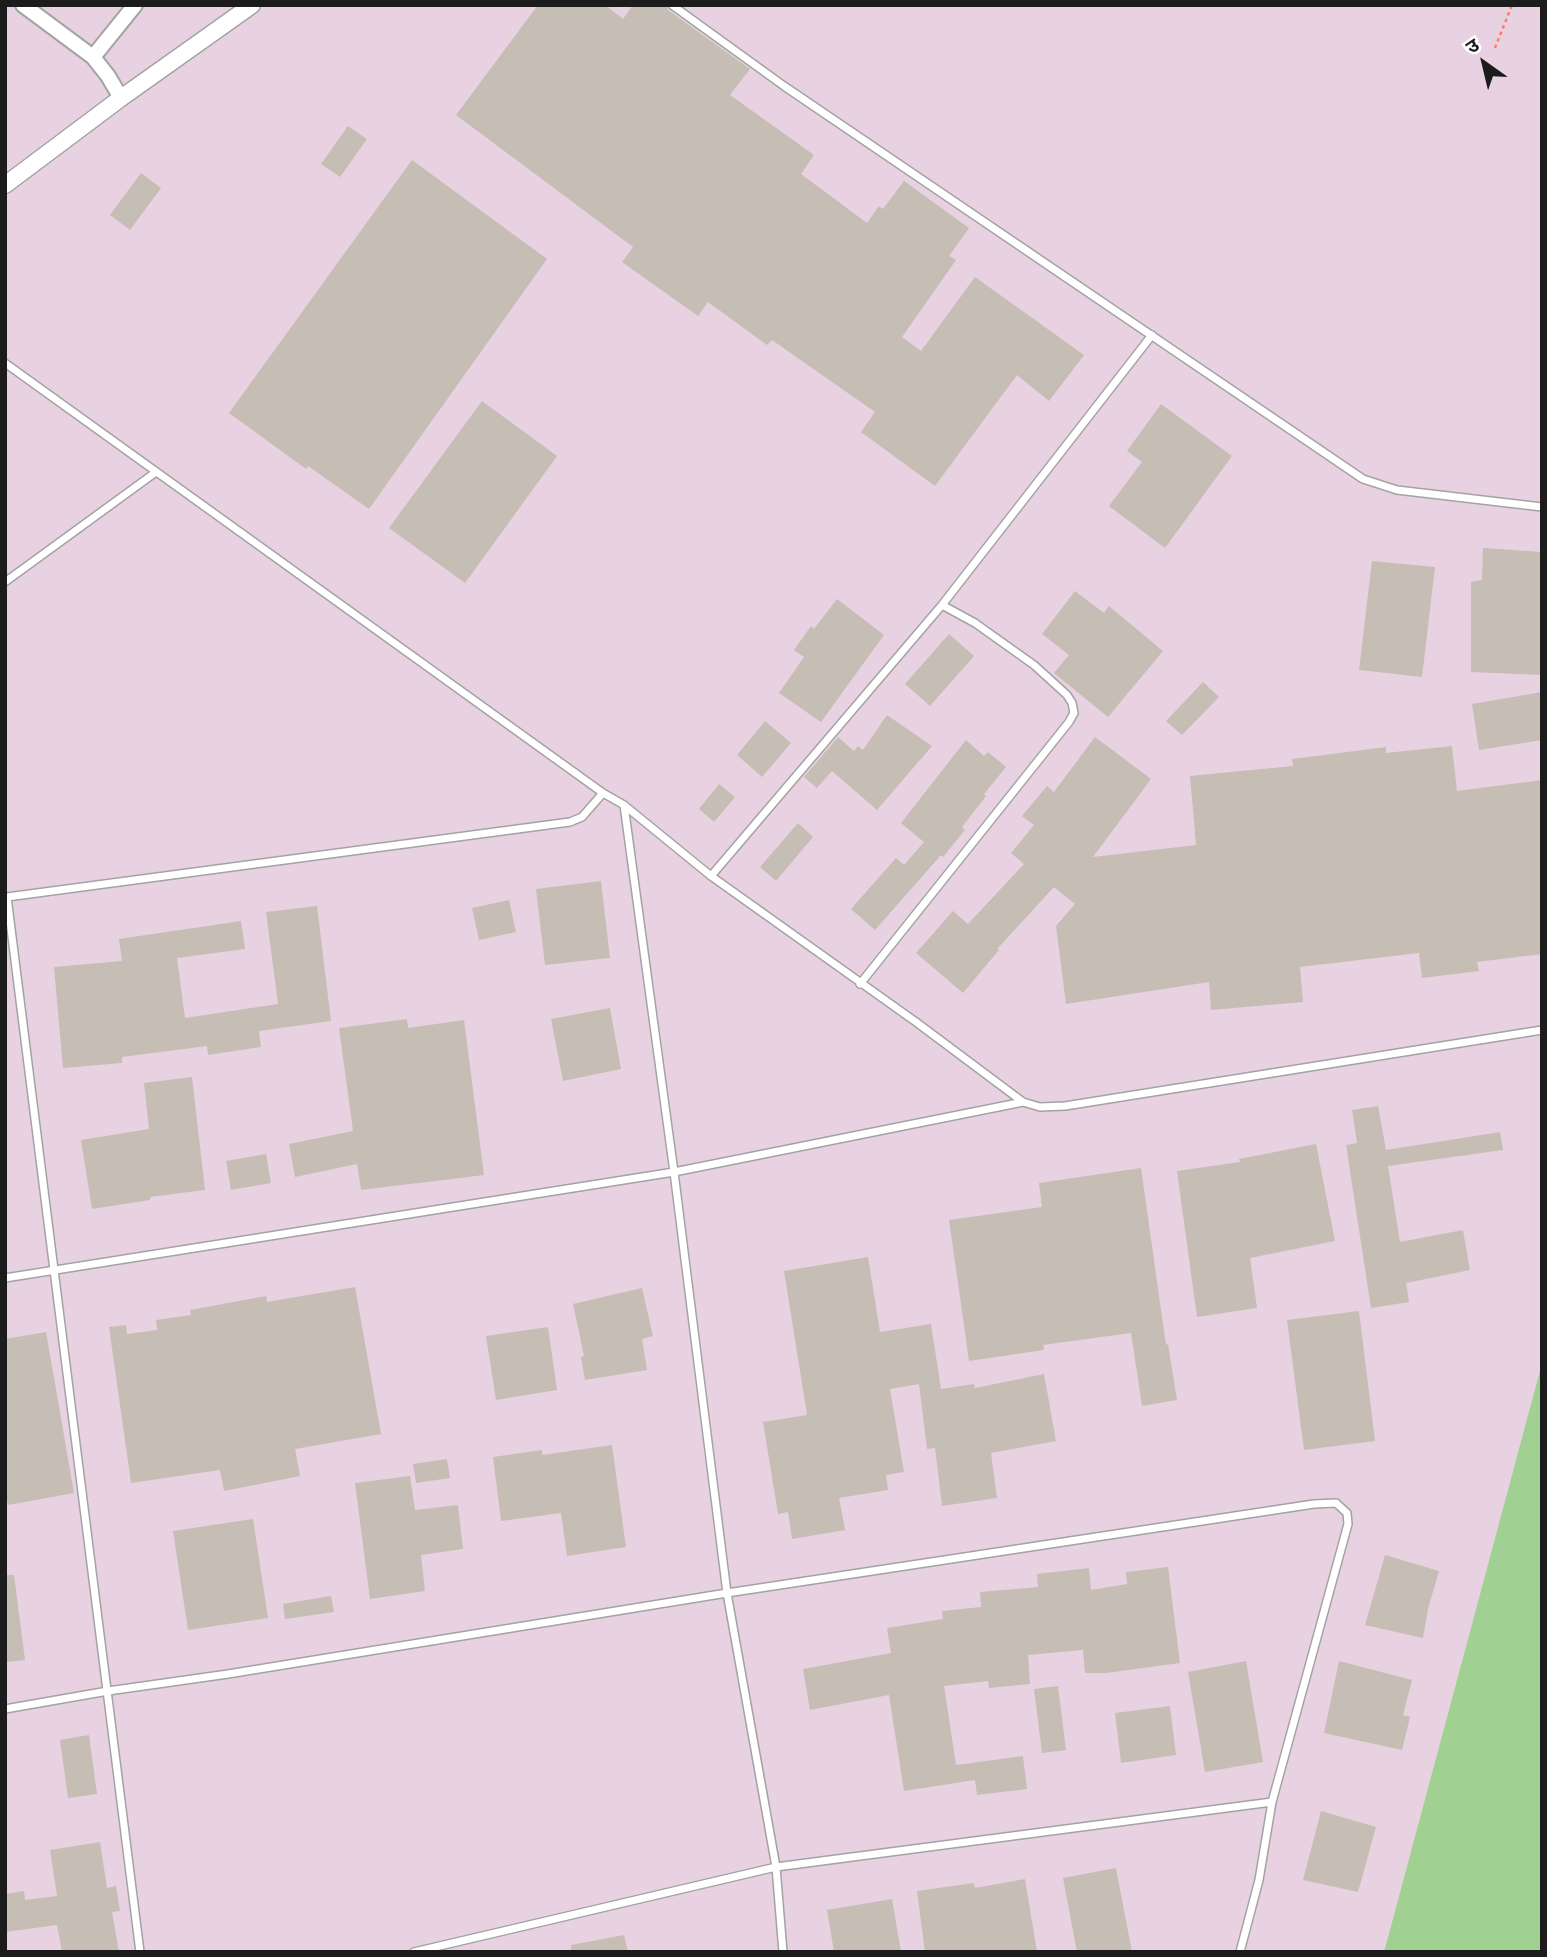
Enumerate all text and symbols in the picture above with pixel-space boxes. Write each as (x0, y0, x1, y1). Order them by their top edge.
north arrow (1449, 28, 1519, 98)
text: उ (1461, 33, 1484, 59)

